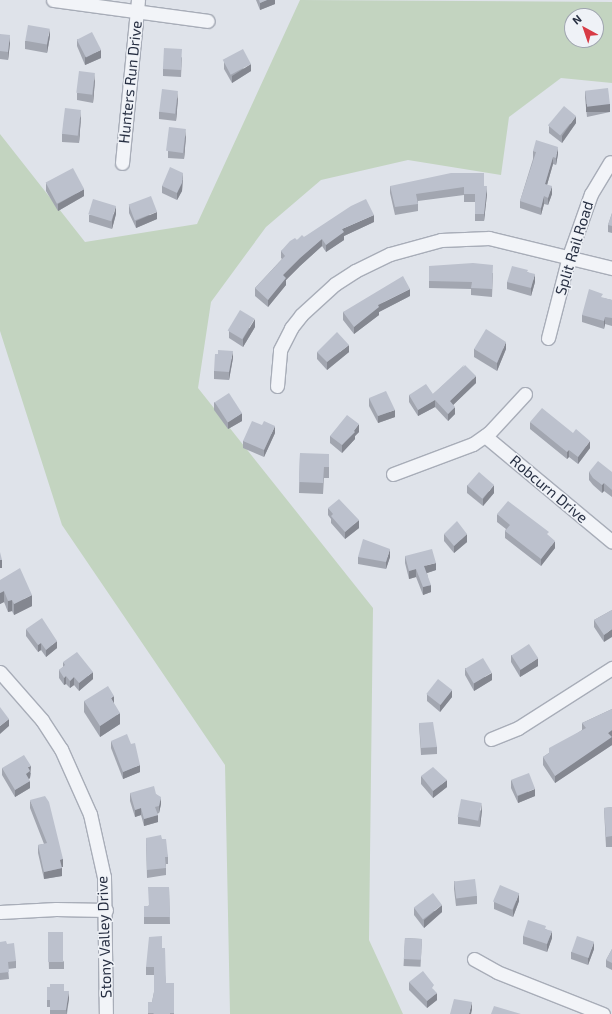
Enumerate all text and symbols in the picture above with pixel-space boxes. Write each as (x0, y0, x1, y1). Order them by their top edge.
north arrow (564, 8, 604, 48)
text: N (569, 12, 584, 27)
street label: Hunters Run Drive (115, 20, 145, 144)
street label: Split Rail Road (551, 199, 597, 297)
street label: Robcurn Drive (507, 451, 591, 527)
street label: Stony Valley Drive (93, 875, 115, 999)

